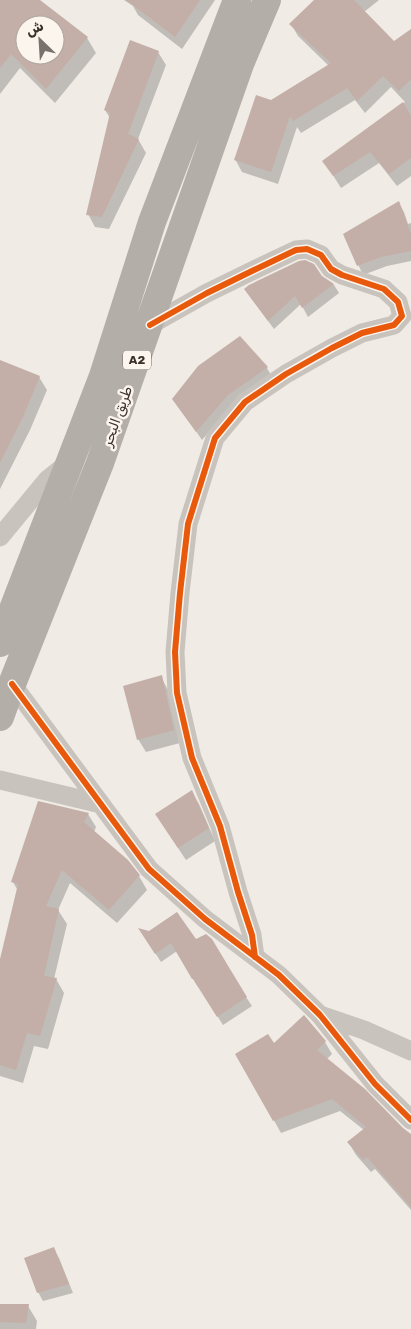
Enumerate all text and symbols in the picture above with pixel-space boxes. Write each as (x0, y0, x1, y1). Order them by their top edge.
north arrow (15, 15, 65, 65)
text: ش (23, 17, 47, 40)
road number: A2 (123, 350, 151, 370)
street label: طريق البحر (98, 384, 136, 450)

